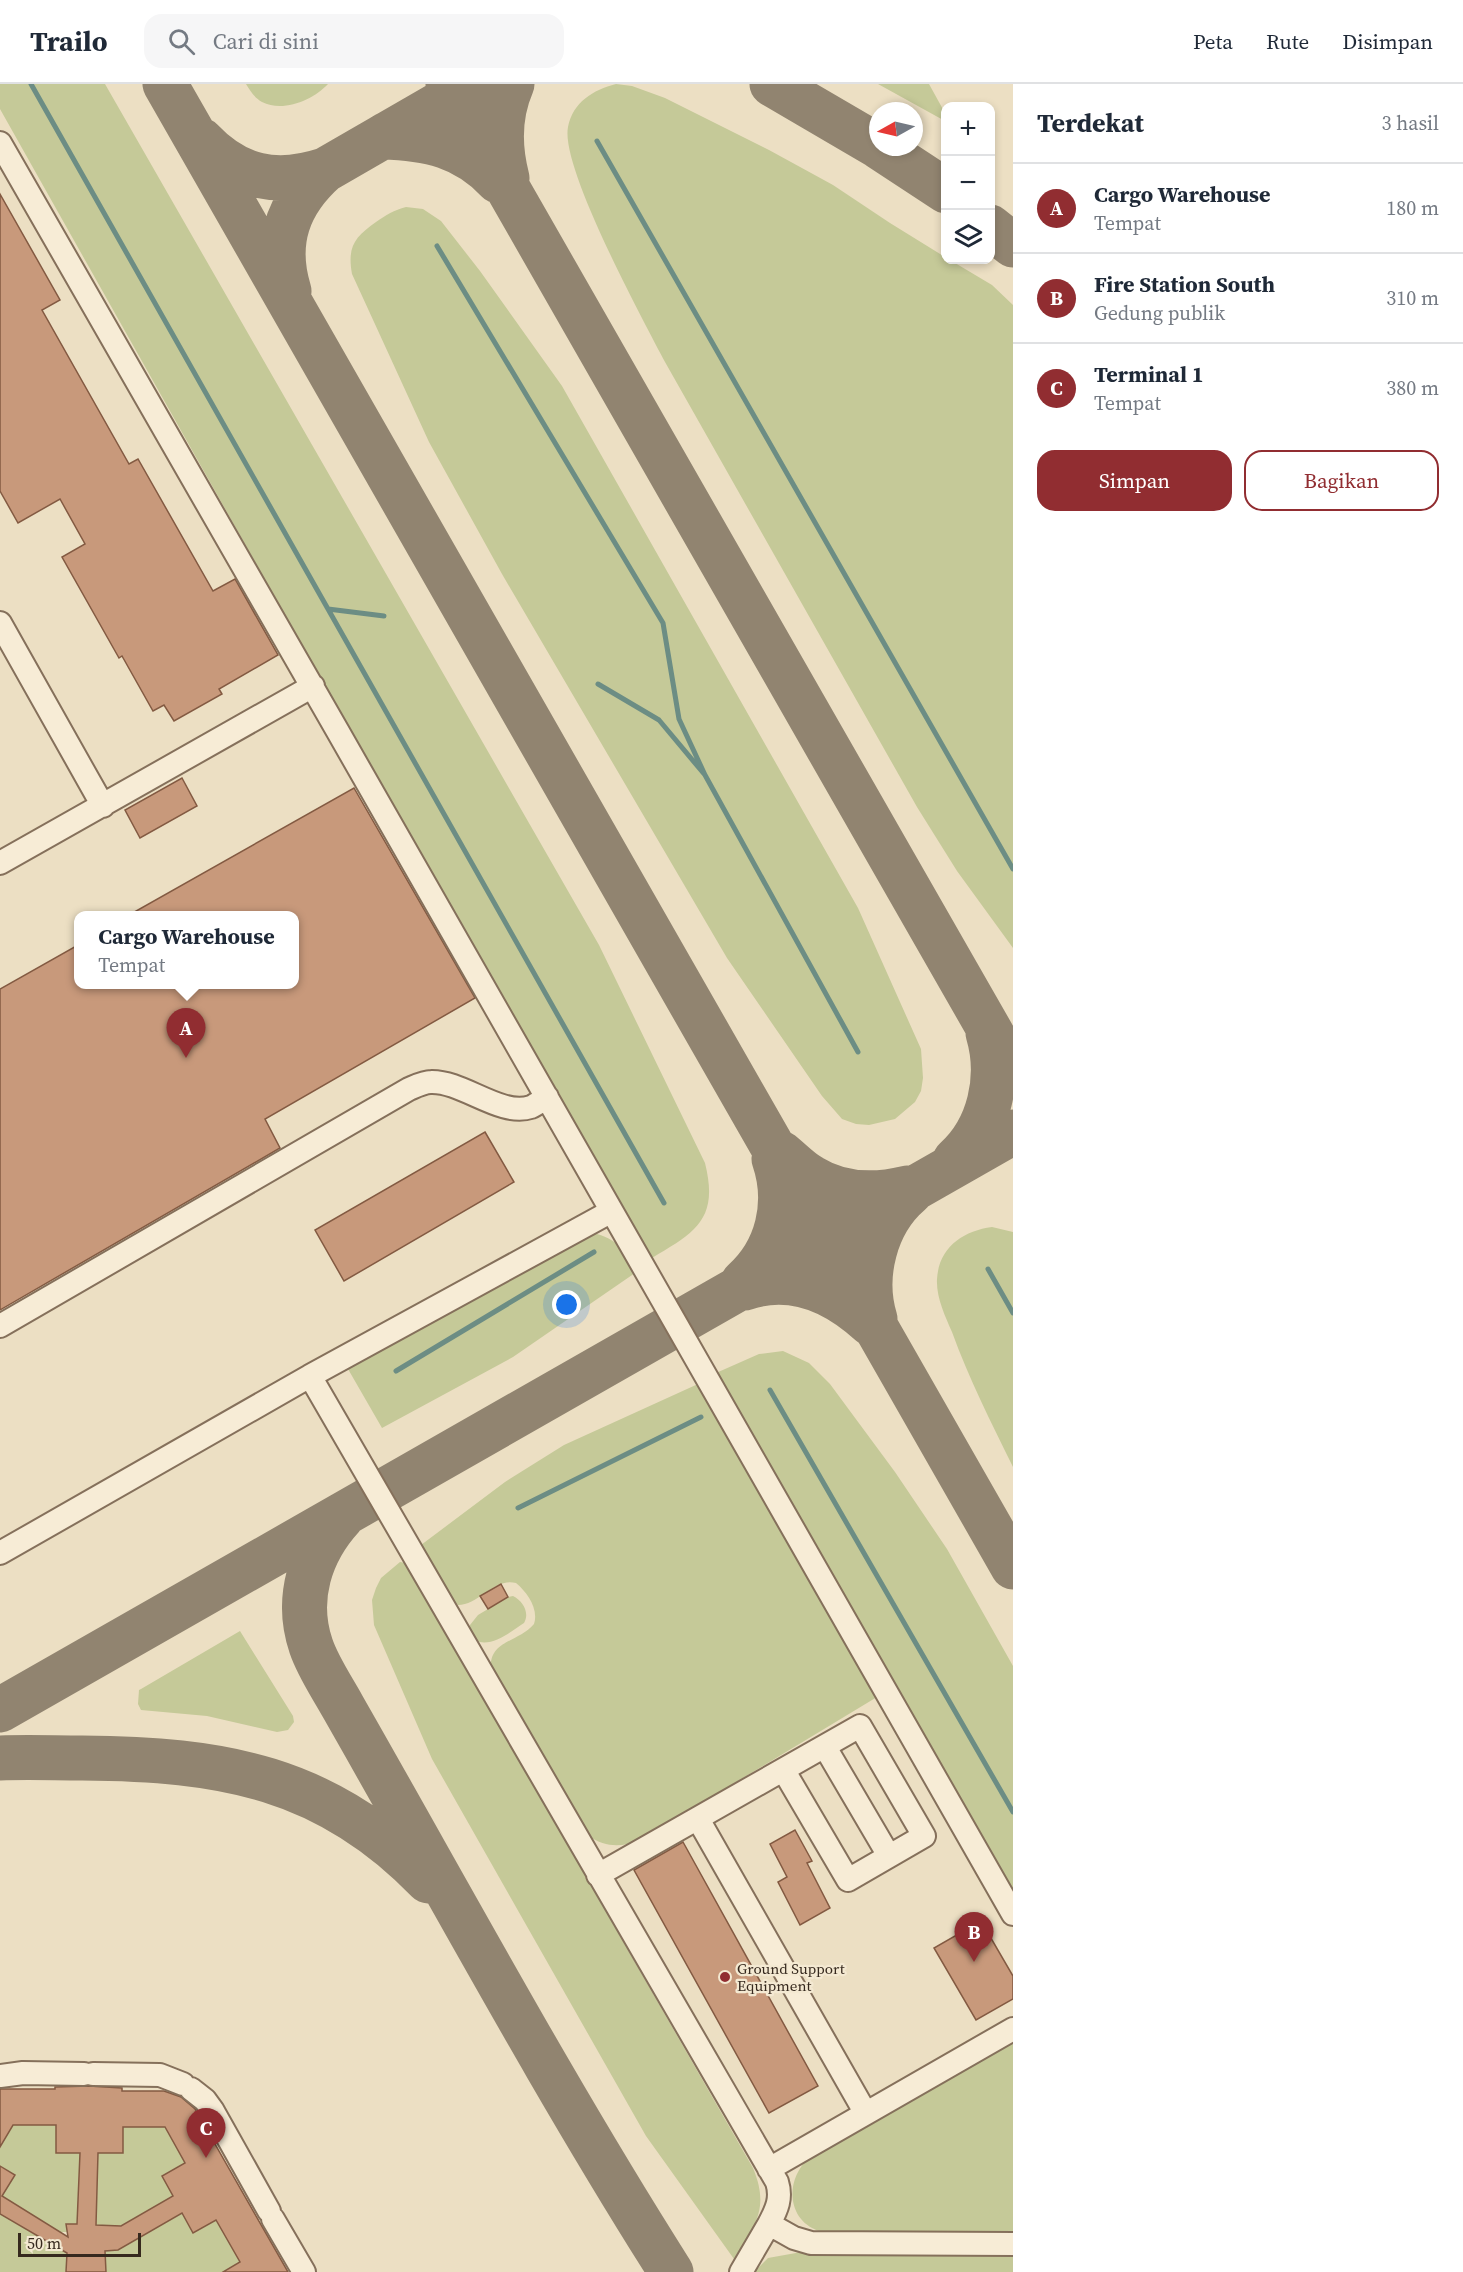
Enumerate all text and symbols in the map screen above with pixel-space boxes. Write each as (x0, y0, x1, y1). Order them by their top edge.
search box (144, 14, 564, 68)
text: Trailo (30, 22, 108, 60)
icon: search (165, 25, 198, 58)
text: Cari di sini (213, 26, 319, 56)
text: Peta (1193, 27, 1233, 56)
text: Rute (1266, 27, 1309, 56)
text: Disimpan (1342, 27, 1433, 56)
north arrow (869, 102, 923, 156)
map controls (941, 102, 995, 264)
button: + (941, 102, 995, 156)
text: Terdekat (1037, 105, 1144, 141)
text: 3 hasil (1382, 109, 1439, 137)
button: − (941, 156, 995, 210)
text: Cargo Warehouse (1094, 179, 1271, 209)
text: A (1050, 194, 1063, 222)
text: 180 m (1386, 194, 1439, 222)
text: Tempat (1094, 209, 1161, 237)
button: layers (941, 210, 995, 264)
text: Fire Station South (1094, 269, 1275, 299)
text: B (1050, 284, 1063, 312)
text: 310 m (1386, 284, 1439, 312)
text: Gedung publik (1094, 299, 1225, 327)
text: Terminal 1 (1094, 359, 1204, 389)
text: C (1050, 374, 1063, 402)
text: 380 m (1386, 374, 1439, 402)
text: Tempat (1094, 389, 1161, 417)
button: Simpan (1037, 450, 1232, 511)
button: Bagikan (1244, 450, 1439, 511)
popup (74, 911, 299, 989)
text: Cargo Warehouse (98, 921, 275, 951)
text: Tempat (98, 951, 165, 979)
pin: A (166, 1008, 206, 1058)
your location (552, 1290, 581, 1319)
pin: B (954, 1912, 994, 1962)
place label: Ground Support Equipment (737, 1958, 845, 1996)
marker: Ground Support Equipment (718, 1970, 732, 1984)
pin: C (186, 2108, 226, 2158)
scale bar (18, 2230, 141, 2258)
text: 50 m (27, 2232, 61, 2254)

